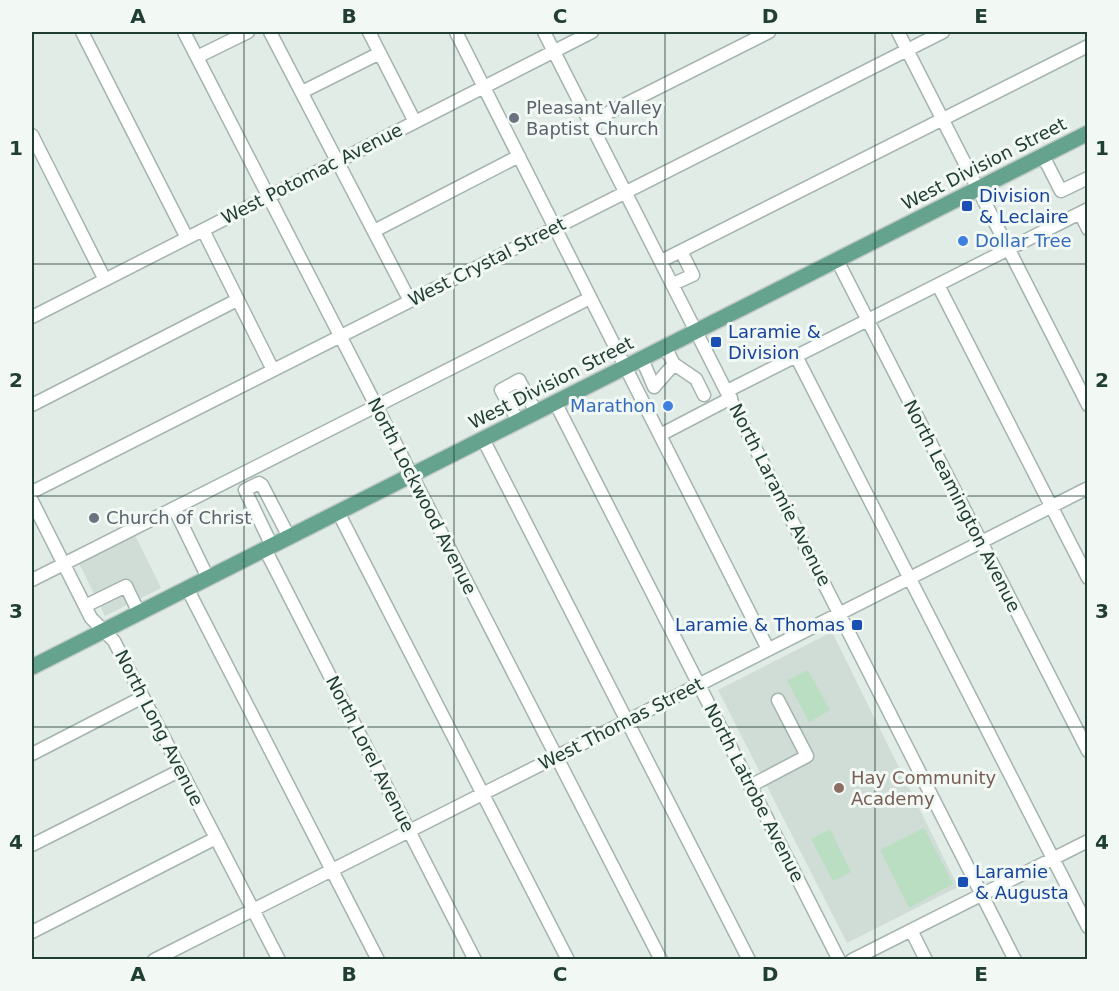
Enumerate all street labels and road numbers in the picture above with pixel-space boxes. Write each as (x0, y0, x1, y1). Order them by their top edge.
street label: West Division Street (898, 113, 1069, 214)
street label: West Potomac Avenue (218, 119, 406, 228)
street label: West Crystal Street (405, 213, 569, 310)
street label: West Division Street (465, 332, 636, 433)
street label: North Lockwood Avenue (364, 394, 481, 598)
street label: North Leamington Avenue (900, 396, 1025, 615)
street label: North Laramie Avenue (725, 400, 836, 589)
street label: North Long Avenue (111, 646, 208, 809)
street label: North Lorel Avenue (322, 672, 419, 835)
street label: West Thomas Street (535, 673, 707, 774)
street label: North Latrobe Avenue (700, 700, 809, 885)

